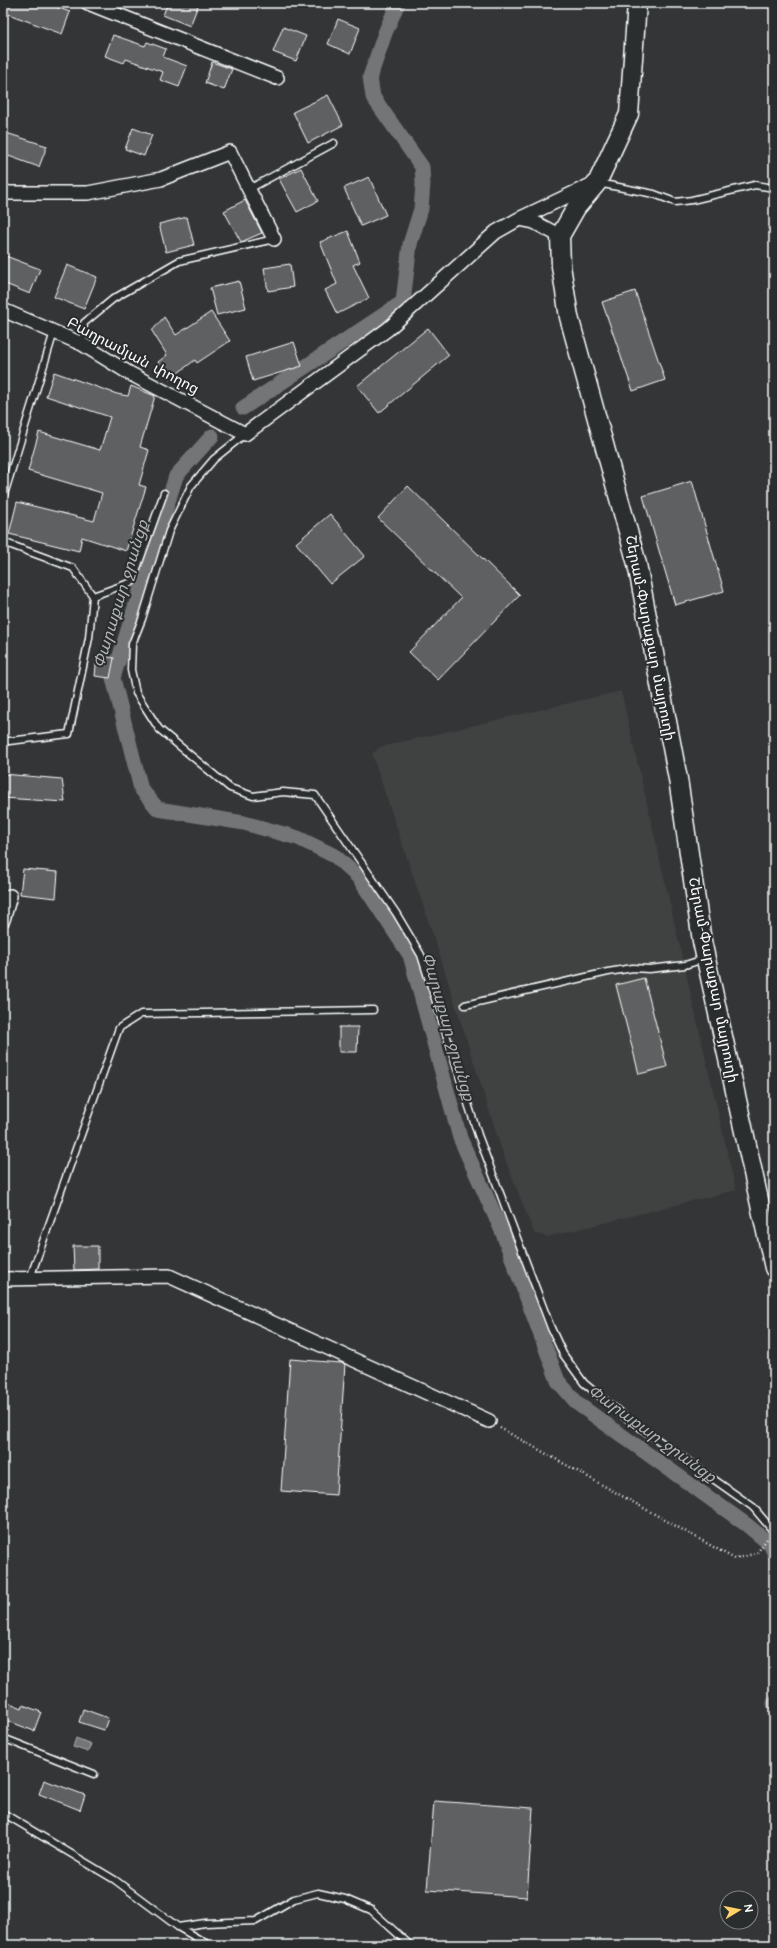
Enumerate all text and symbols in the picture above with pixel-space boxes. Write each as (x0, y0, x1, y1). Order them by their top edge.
street label: Բաղրամյան փողոց (63, 312, 203, 400)
water label: Փարաքար ջրանցք (88, 516, 154, 671)
street label: Շերամ-Փարաքար մայրուղի (620, 533, 680, 743)
street label: Շերամ-Փարաքար մայրուղի (683, 875, 743, 1085)
water label: Փարաքար ջրանցք (416, 950, 480, 1105)
water label: Փարաքար ջրանցք (584, 1380, 722, 1489)
north arrow (719, 1890, 759, 1930)
text: N (740, 1904, 756, 1913)

